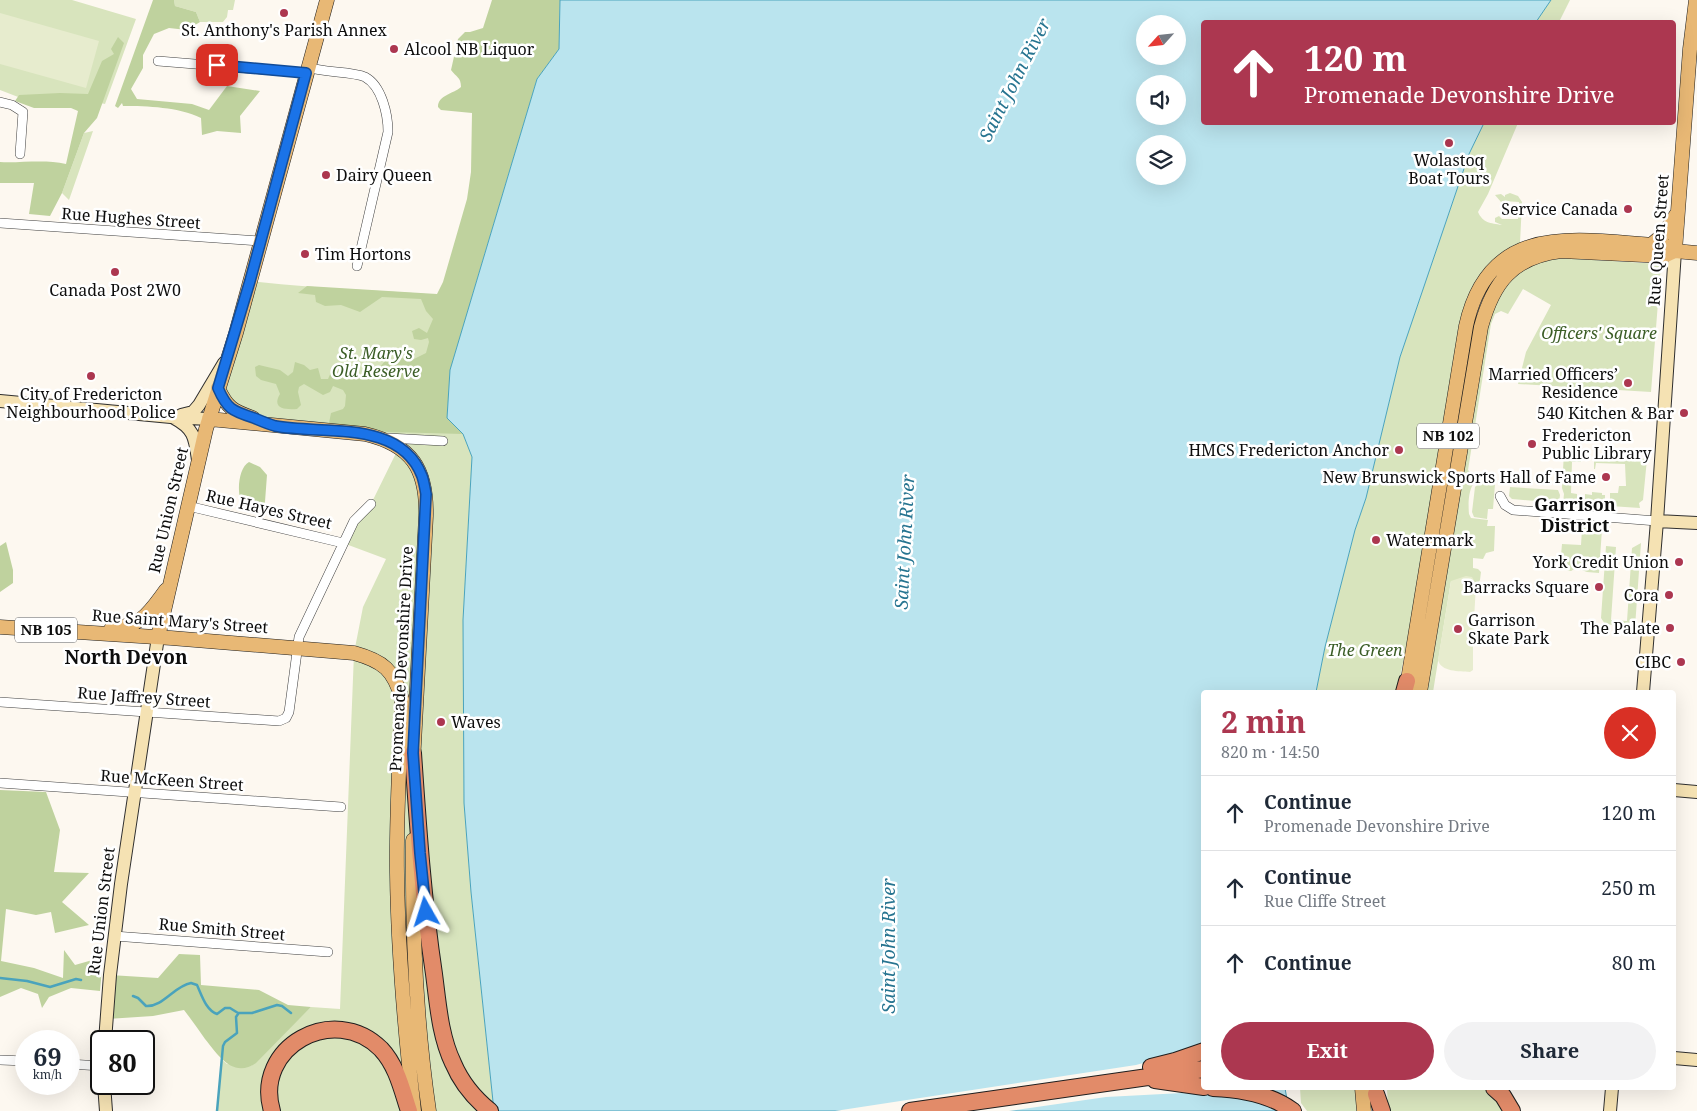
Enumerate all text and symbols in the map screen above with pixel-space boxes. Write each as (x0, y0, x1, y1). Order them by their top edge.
marker: St. Anthony's Parish Annex (278, 7, 290, 19)
water label: Saint John River (973, 13, 1056, 145)
north arrow (1136, 15, 1186, 65)
map controls (1136, 15, 1186, 185)
place label: St. Anthony's Parish Annex (181, 19, 388, 41)
text: 120 m (1304, 34, 1407, 81)
place label: Alcool NB Liquor (404, 38, 535, 60)
icon: ahead (1221, 40, 1286, 105)
marker: Alcool NB Liquor (388, 43, 400, 55)
pin (196, 44, 238, 86)
icon: arrive (203, 51, 231, 79)
button: sound (1136, 75, 1186, 125)
text: Promenade Devonshire Drive (1304, 79, 1615, 109)
button: layers (1136, 135, 1186, 185)
marker: Wolastoq Boat Tours (1443, 137, 1455, 149)
place label: Wolastoq Boat Tours (1408, 149, 1490, 189)
place label: Dairy Queen (336, 164, 432, 186)
marker: Dairy Queen (320, 169, 332, 181)
street label: Rue Queen Street (1642, 173, 1674, 306)
place label: Service Canada (1501, 198, 1618, 220)
street label: Rue Hughes Street (61, 202, 202, 234)
marker: Service Canada (1622, 203, 1634, 215)
place label: Tim Hortons (315, 243, 411, 265)
marker: Tim Hortons (299, 248, 311, 260)
marker: Canada Post 2W0 (109, 266, 121, 278)
place label: Canada Post 2W0 (49, 279, 181, 301)
park label: Officers' Square (1541, 322, 1657, 344)
park label: St. Mary's Old Reserve (332, 342, 420, 382)
place label: Married Officers’ Residence (1488, 363, 1618, 403)
marker: City of Fredericton Neighbourhood Police (85, 370, 97, 382)
marker: Married Officers’ Residence (1622, 377, 1634, 389)
place label: City of Fredericton Neighbourhood Police (6, 383, 176, 423)
place label: 540 Kitchen & Bar (1537, 402, 1674, 424)
marker: 540 Kitchen & Bar (1678, 407, 1690, 419)
road number: NB 102 (1417, 424, 1479, 448)
place label: Fredericton Public Library (1542, 424, 1652, 464)
marker: Fredericton Public Library (1526, 438, 1538, 450)
place label: HMCS Fredericton Anchor (1188, 439, 1389, 461)
marker: HMCS Fredericton Anchor (1393, 444, 1405, 456)
street label: Rue Union Street (143, 445, 193, 575)
place label: New Brunswick Sports Hall of Fame (1322, 466, 1596, 488)
marker: New Brunswick Sports Hall of Fame (1600, 471, 1612, 483)
water label: Saint John River (888, 473, 920, 610)
street label: Rue Hayes Street (204, 484, 334, 534)
district label: Garrison District (1534, 492, 1616, 537)
place label: Watermark (1386, 529, 1474, 551)
marker: Watermark (1370, 534, 1382, 546)
street label: Promenade Devonshire Drive (384, 546, 418, 772)
place label: York Credit Union (1532, 551, 1669, 573)
marker: York Credit Union (1673, 556, 1685, 568)
place label: Barracks Square (1463, 576, 1589, 598)
marker: Barracks Square (1593, 581, 1605, 593)
place label: Cora (1624, 584, 1659, 606)
marker: Cora (1663, 589, 1675, 601)
street label: Rue Saint Mary's Street (91, 604, 269, 638)
place label: Garrison Skate Park (1468, 609, 1550, 649)
place label: The Palate (1580, 617, 1660, 639)
road number: NB 105 (15, 618, 77, 642)
marker: The Palate (1664, 622, 1676, 634)
marker: Garrison Skate Park (1452, 623, 1464, 635)
park label: The Green (1327, 639, 1403, 661)
district label: North Devon (64, 644, 188, 670)
place label: CIBC (1635, 651, 1671, 673)
marker: CIBC (1675, 656, 1687, 668)
street label: Rue Jaffrey Street (77, 681, 212, 713)
text: 2 min (1221, 701, 1306, 742)
button: close (1604, 707, 1656, 759)
place label: Waves (451, 711, 501, 733)
marker: Waves (435, 716, 447, 728)
text: 820 m · 14:50 (1221, 741, 1320, 763)
street label: Rue McKeen Street (100, 764, 245, 796)
text: Continue (1264, 789, 1352, 815)
icon: ahead (1221, 799, 1249, 827)
text: 120 m (1601, 800, 1656, 826)
text: Promenade Devonshire Drive (1264, 815, 1490, 837)
street label: Rue Union Street (82, 845, 120, 976)
text: Continue (1264, 864, 1352, 890)
icon: ahead (1221, 874, 1249, 902)
text: 250 m (1601, 875, 1656, 901)
water label: Saint John River (876, 878, 900, 1014)
position arrow (399, 885, 451, 937)
text: Rue Cliffe Street (1264, 890, 1386, 912)
street label: Rue Smith Street (158, 913, 287, 946)
icon: ahead (1221, 949, 1249, 977)
text: Continue (1264, 950, 1352, 976)
text: 80 m (1612, 950, 1656, 976)
button: Exit (1221, 1022, 1434, 1080)
button: Share (1444, 1022, 1656, 1080)
speed limit sign: 80 (90, 1030, 155, 1095)
text: 69 (33, 1039, 62, 1073)
text: km/h (33, 1066, 62, 1083)

